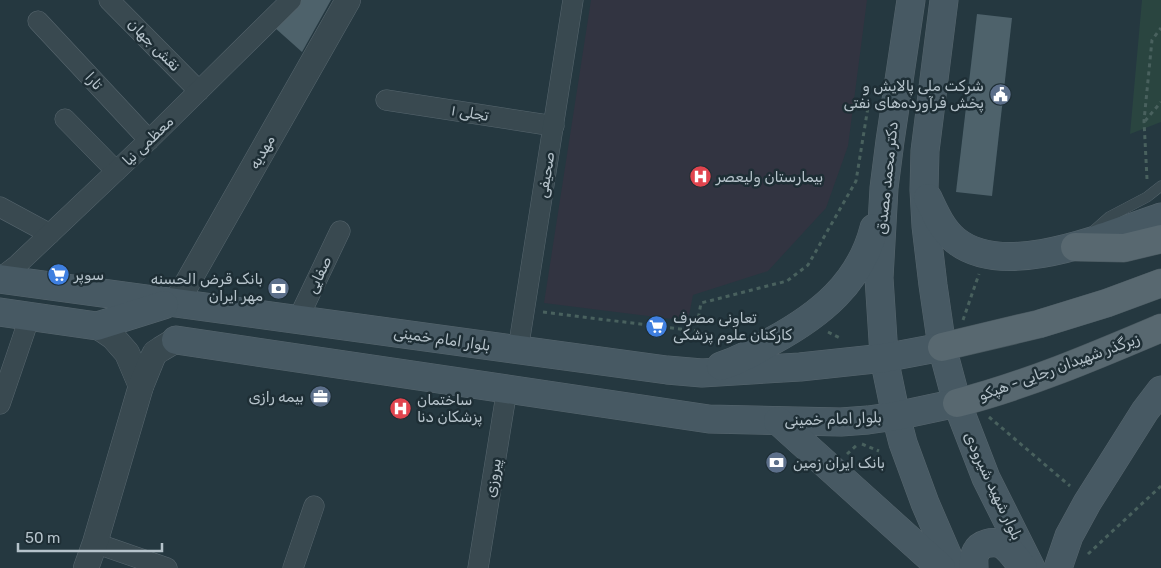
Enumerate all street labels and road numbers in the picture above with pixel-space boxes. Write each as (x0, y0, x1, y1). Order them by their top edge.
street label: نقش جهان (124, 15, 184, 75)
street label: تارا (81, 68, 107, 94)
street label: تجلی ١ (450, 101, 490, 125)
street label: معظمی نیا (119, 112, 177, 170)
street label: دکتر محمد مصدق (872, 121, 902, 235)
street label: مهدیه (245, 132, 279, 172)
street label: صحیفی (533, 151, 559, 199)
street label: صفایی (303, 253, 335, 297)
street label: بلوار امام خمینی (392, 323, 492, 356)
street label: زیرگذر شهیدان رجایی - هپکو (976, 329, 1142, 405)
street label: بلوار امام خمینی (784, 408, 882, 431)
street label: بلوار شهید شیرودی (959, 429, 1026, 543)
street label: پیروزی (481, 457, 506, 499)

